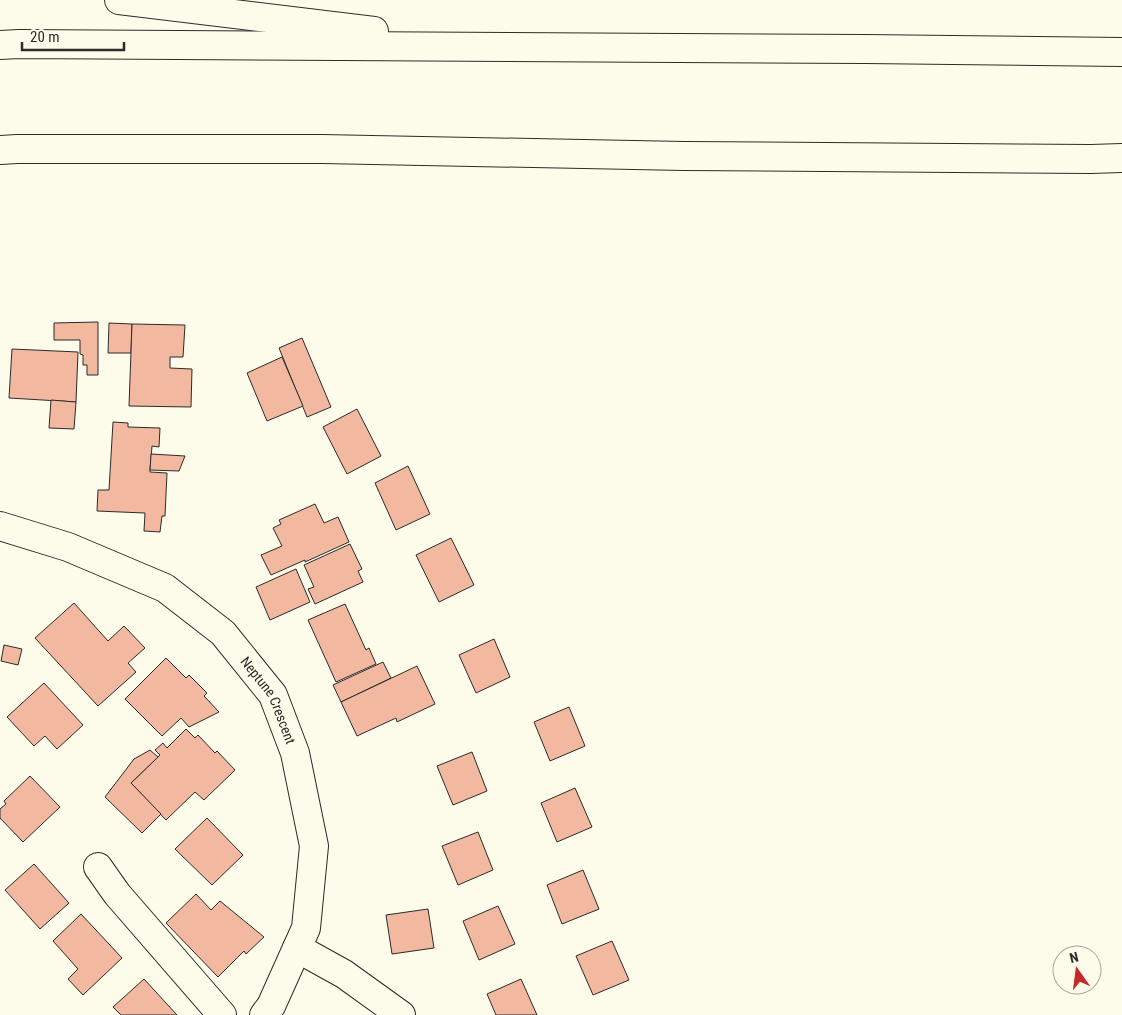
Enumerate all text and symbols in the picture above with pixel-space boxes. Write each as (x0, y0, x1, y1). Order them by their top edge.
scale bar (22, 20, 125, 52)
text: 20 m (30, 28, 60, 46)
street label: Neptune Crescent (237, 653, 299, 746)
north arrow (1052, 945, 1102, 995)
text: N (1068, 949, 1080, 966)

